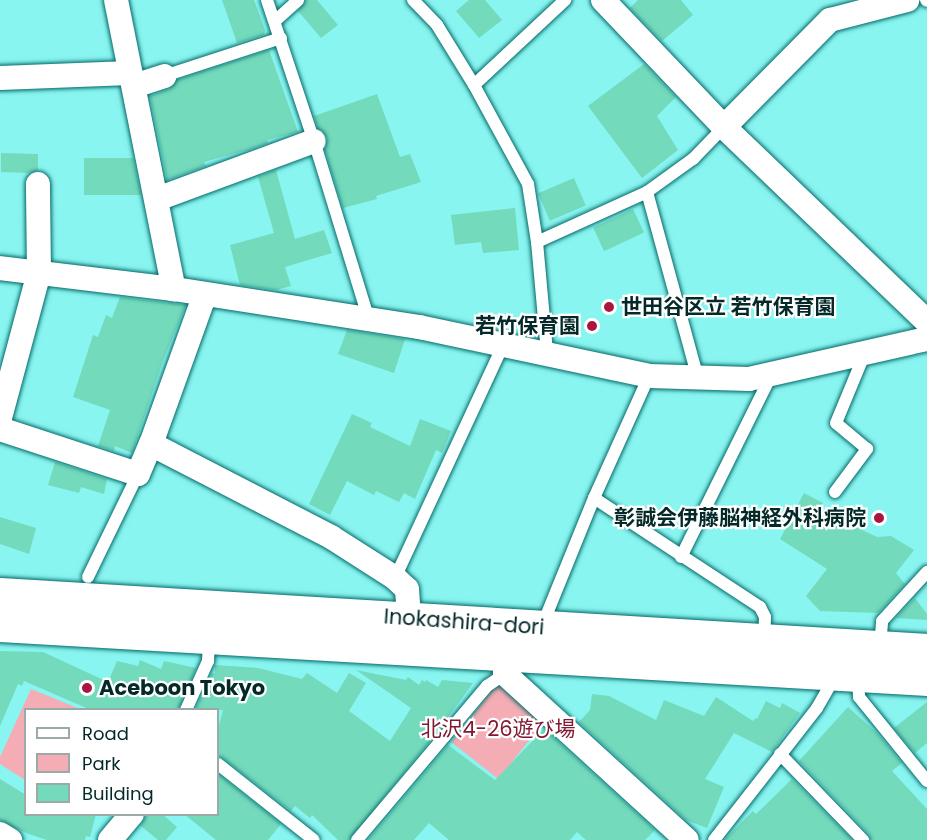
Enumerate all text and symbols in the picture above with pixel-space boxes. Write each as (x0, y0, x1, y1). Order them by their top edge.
place label: 世田谷区立 若竹保育園 (621, 294, 835, 320)
marker: 世田谷区立 若竹保育園 (602, 300, 616, 314)
place label: 若竹保育園 (475, 313, 580, 339)
marker: 若竹保育園 (585, 319, 599, 333)
place label: 彰誠会伊藤脳神経外科病院 (614, 505, 866, 531)
marker: 彰誠会伊藤脳神経外科病院 (870, 509, 888, 527)
street label: Inokashira-dori (383, 604, 545, 640)
place label: Aceboon Tokyo (99, 675, 265, 701)
marker: Aceboon Tokyo (80, 681, 94, 695)
legend (24, 708, 219, 816)
park label: 北沢4-26遊び場 (420, 716, 576, 742)
text: Road (82, 721, 129, 746)
text: Park (82, 751, 121, 776)
text: Building (82, 781, 154, 806)

